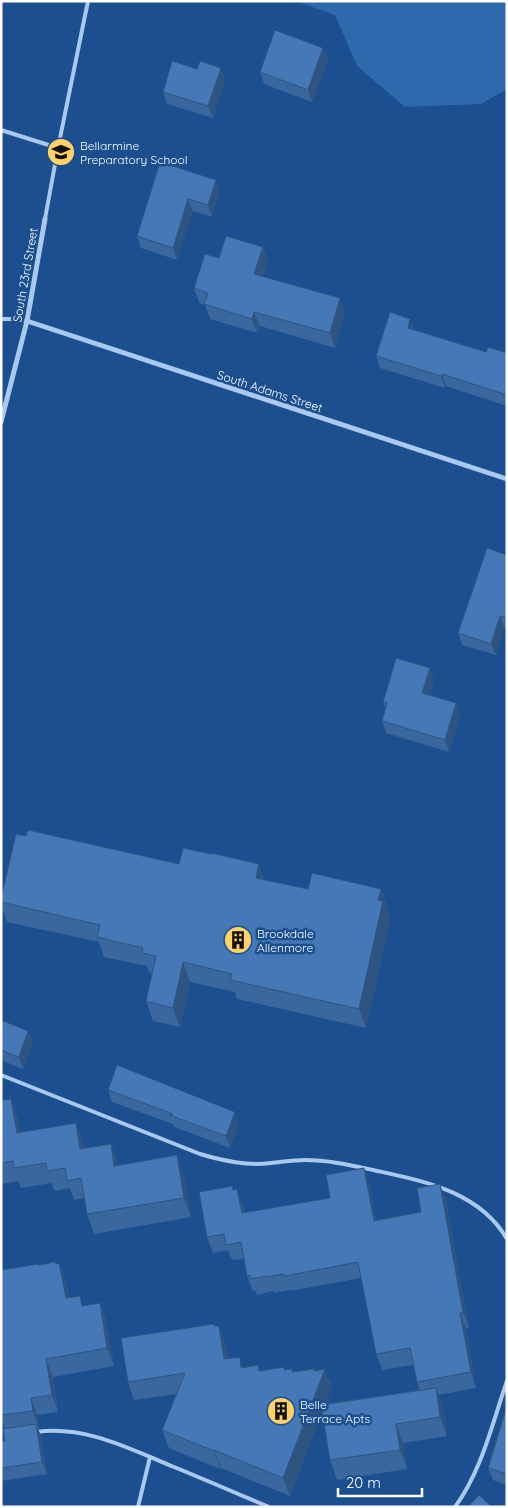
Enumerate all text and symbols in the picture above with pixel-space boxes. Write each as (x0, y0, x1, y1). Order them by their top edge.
school or university icon: Bellarmine Preparatory School (46, 137, 76, 167)
place label: Bellarmine Preparatory School (80, 138, 188, 167)
street label: South 23rd Street (9, 227, 41, 323)
street label: South Adams Street (215, 367, 325, 415)
building icon: Brookdale Allenmore (223, 925, 253, 955)
place label: Brookdale Allenmore (257, 926, 314, 955)
building icon: Belle Terrace Apts (266, 1396, 296, 1426)
place label: Belle Terrace Apts (300, 1397, 371, 1426)
scale bar (338, 1466, 422, 1498)
text: 20 m (346, 1473, 381, 1492)

